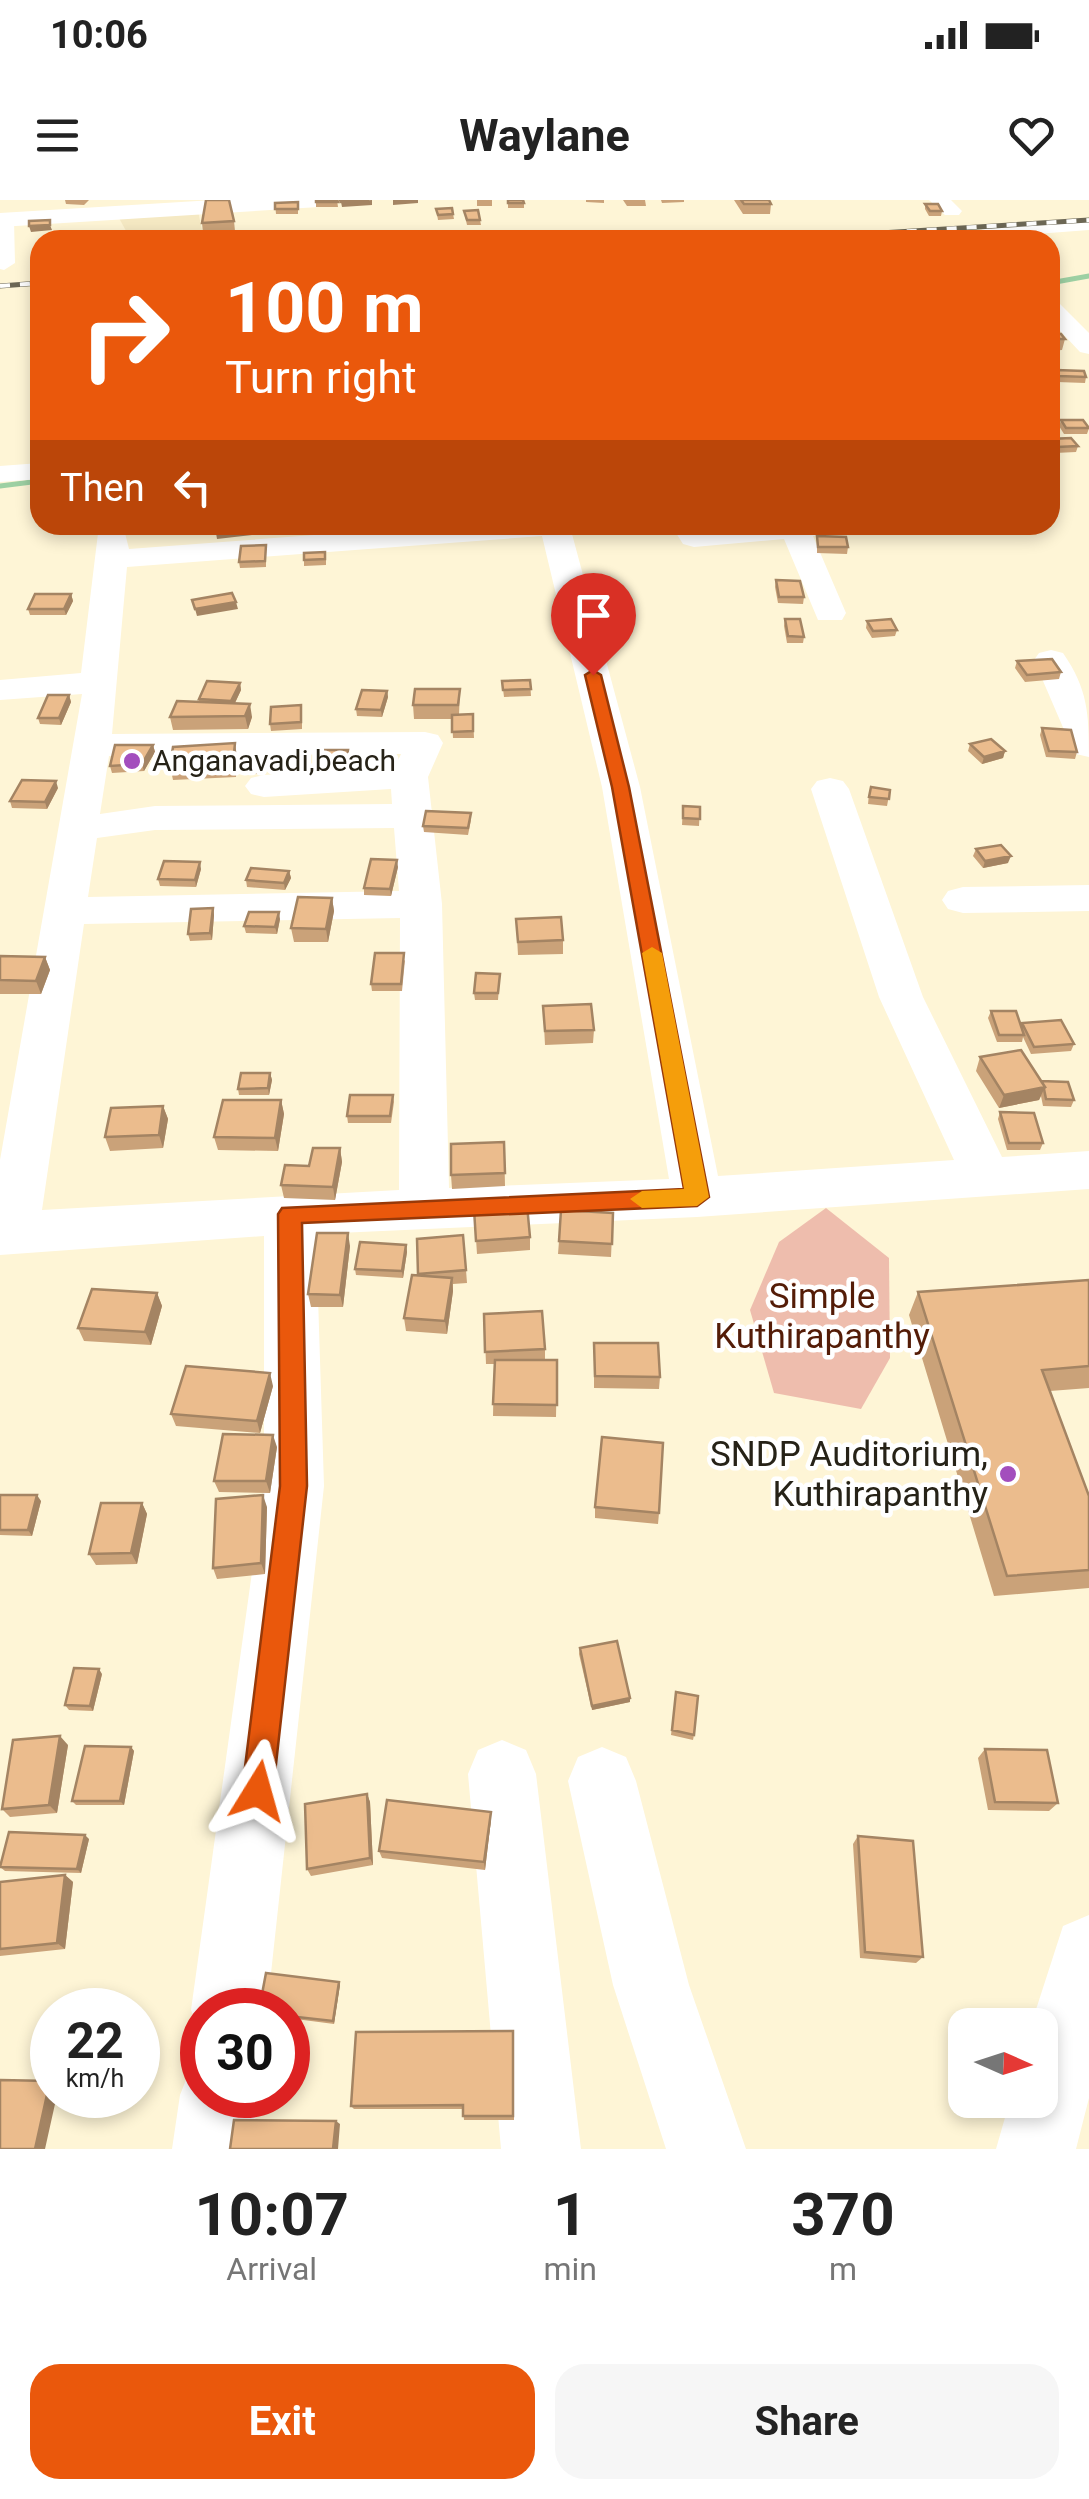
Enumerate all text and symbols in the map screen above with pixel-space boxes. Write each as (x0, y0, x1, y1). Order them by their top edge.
text: 10:06 (50, 13, 148, 57)
icon: menu (30, 108, 85, 163)
icon: heart (1004, 108, 1059, 163)
text: Waylane (459, 109, 630, 162)
text: 100 m (225, 267, 424, 349)
icon: right (60, 270, 190, 400)
text: Turn right (225, 351, 417, 404)
icon: left (165, 460, 220, 515)
text: Then (60, 466, 145, 510)
pin (551, 573, 636, 676)
icon: arrive (566, 588, 621, 643)
place label: Anganavadi,beach (152, 743, 396, 778)
marker: Anganavadi,beach (121, 750, 143, 772)
park label: Simple Kuthirapanthy (714, 1276, 930, 1357)
place label: SNDP Auditorium, Kuthirapanthy (710, 1434, 988, 1515)
marker: SNDP Auditorium, Kuthirapanthy (997, 1463, 1019, 1485)
position arrow (206, 1739, 310, 1843)
speed limit sign: 30 (180, 1988, 310, 2118)
north arrow (948, 2008, 1058, 2118)
map controls (948, 2008, 1058, 2118)
text: 22 (66, 2012, 124, 2070)
text: km/h (66, 2064, 124, 2093)
text: 10:07 (194, 2179, 349, 2250)
text: 1 (553, 2179, 587, 2250)
text: 370 (791, 2179, 895, 2250)
text: Arrival (226, 2250, 317, 2288)
text: min (543, 2250, 597, 2288)
text: m (829, 2250, 857, 2288)
button: Exit (30, 2364, 535, 2479)
button: Share (555, 2364, 1059, 2479)

